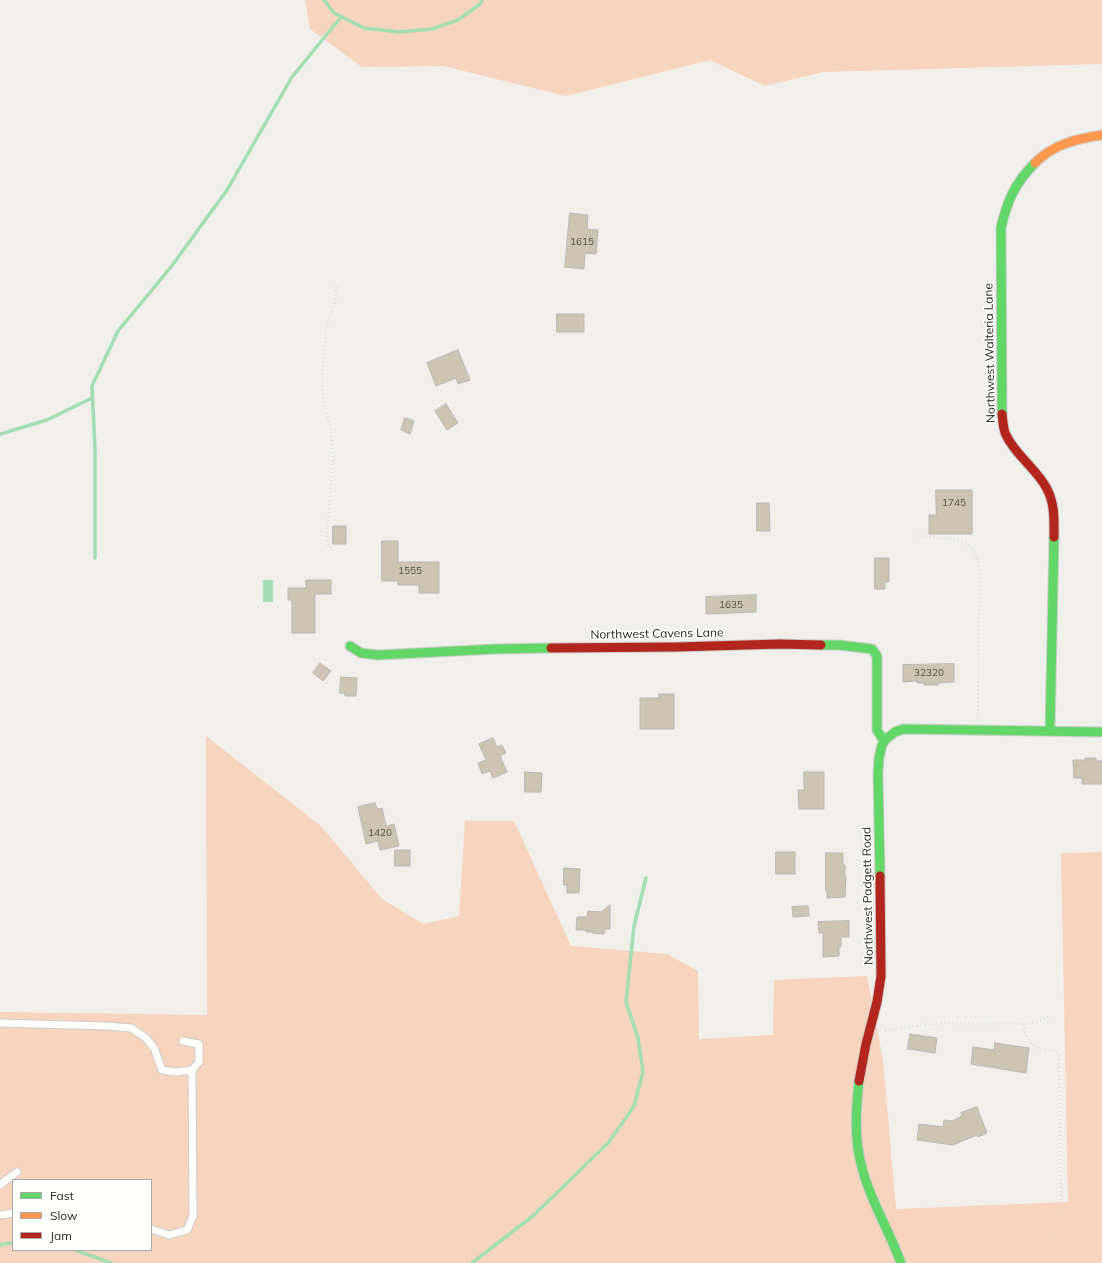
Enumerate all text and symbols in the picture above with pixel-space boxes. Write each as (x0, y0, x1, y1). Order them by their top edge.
house number: 1615 (570, 236, 594, 248)
street label: Northwest Walteria Lane (982, 283, 998, 423)
house number: 1745 (942, 497, 966, 509)
house number: 1555 (398, 565, 422, 577)
house number: 1635 (719, 599, 743, 611)
street label: Northwest Cavens Lane (590, 626, 724, 642)
house number: 32320 (914, 667, 944, 679)
house number: 1420 (368, 827, 392, 839)
street label: Northwest Padgett Road (860, 827, 876, 965)
legend (12, 1179, 152, 1251)
text: Fast (50, 1188, 74, 1203)
text: Slow (50, 1208, 78, 1223)
text: Jam (50, 1228, 72, 1243)

